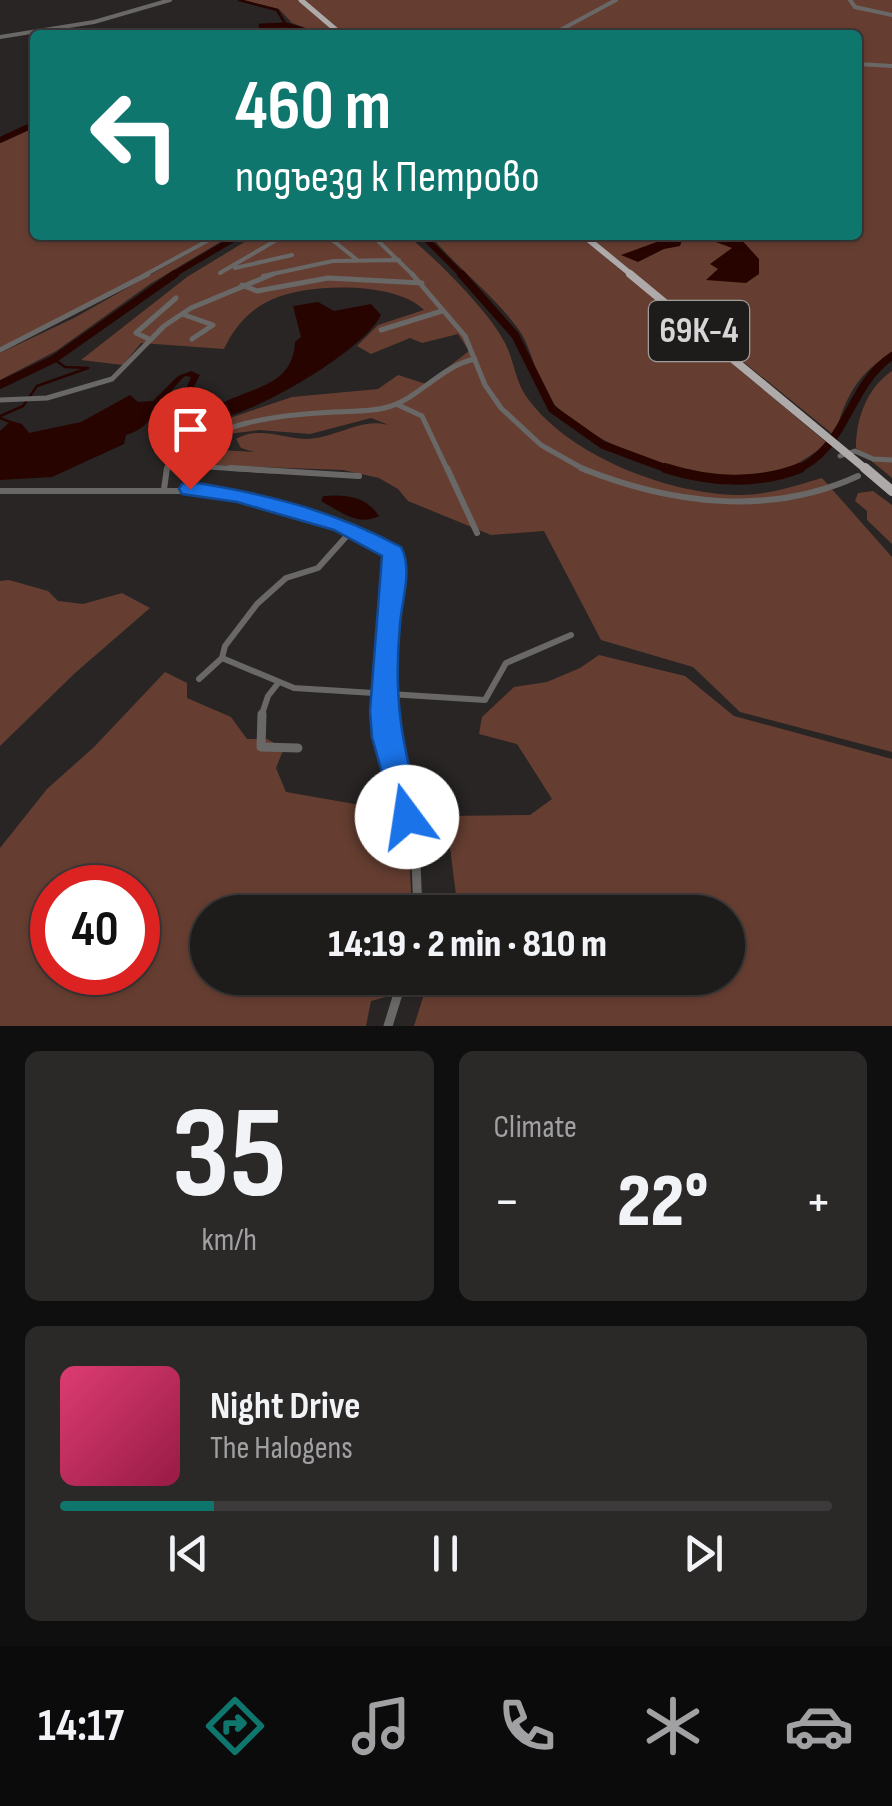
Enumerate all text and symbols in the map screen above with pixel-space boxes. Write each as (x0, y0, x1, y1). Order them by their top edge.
text: 460 m (235, 65, 391, 149)
icon: left (70, 70, 200, 200)
text: подъезд к Петрово (235, 150, 540, 205)
road number: 69К-4 (649, 301, 749, 361)
pin (148, 387, 233, 490)
icon: arrive (163, 402, 218, 457)
position arrow (355, 765, 459, 869)
speed limit sign: 40 (30, 865, 160, 995)
text: 14:19 · 2 min · 810 m (328, 922, 607, 967)
text: 35 (172, 1078, 287, 1234)
text: Climate (494, 1108, 577, 1147)
text: 22° (617, 1157, 709, 1248)
text: − (494, 1169, 520, 1236)
text: + (805, 1169, 832, 1236)
text: km/h (202, 1221, 257, 1260)
text: Night Drive (210, 1384, 361, 1429)
text: The Halogens (210, 1429, 353, 1468)
icon: previous (161, 1526, 216, 1581)
icon: pause (418, 1526, 473, 1581)
icon: next (676, 1526, 731, 1581)
icon: directions (200, 1691, 270, 1761)
icon: music (346, 1691, 416, 1761)
icon: phone (492, 1691, 562, 1761)
icon: climate (638, 1691, 708, 1761)
icon: car (784, 1691, 854, 1761)
text: 14:17 (38, 1699, 124, 1754)

